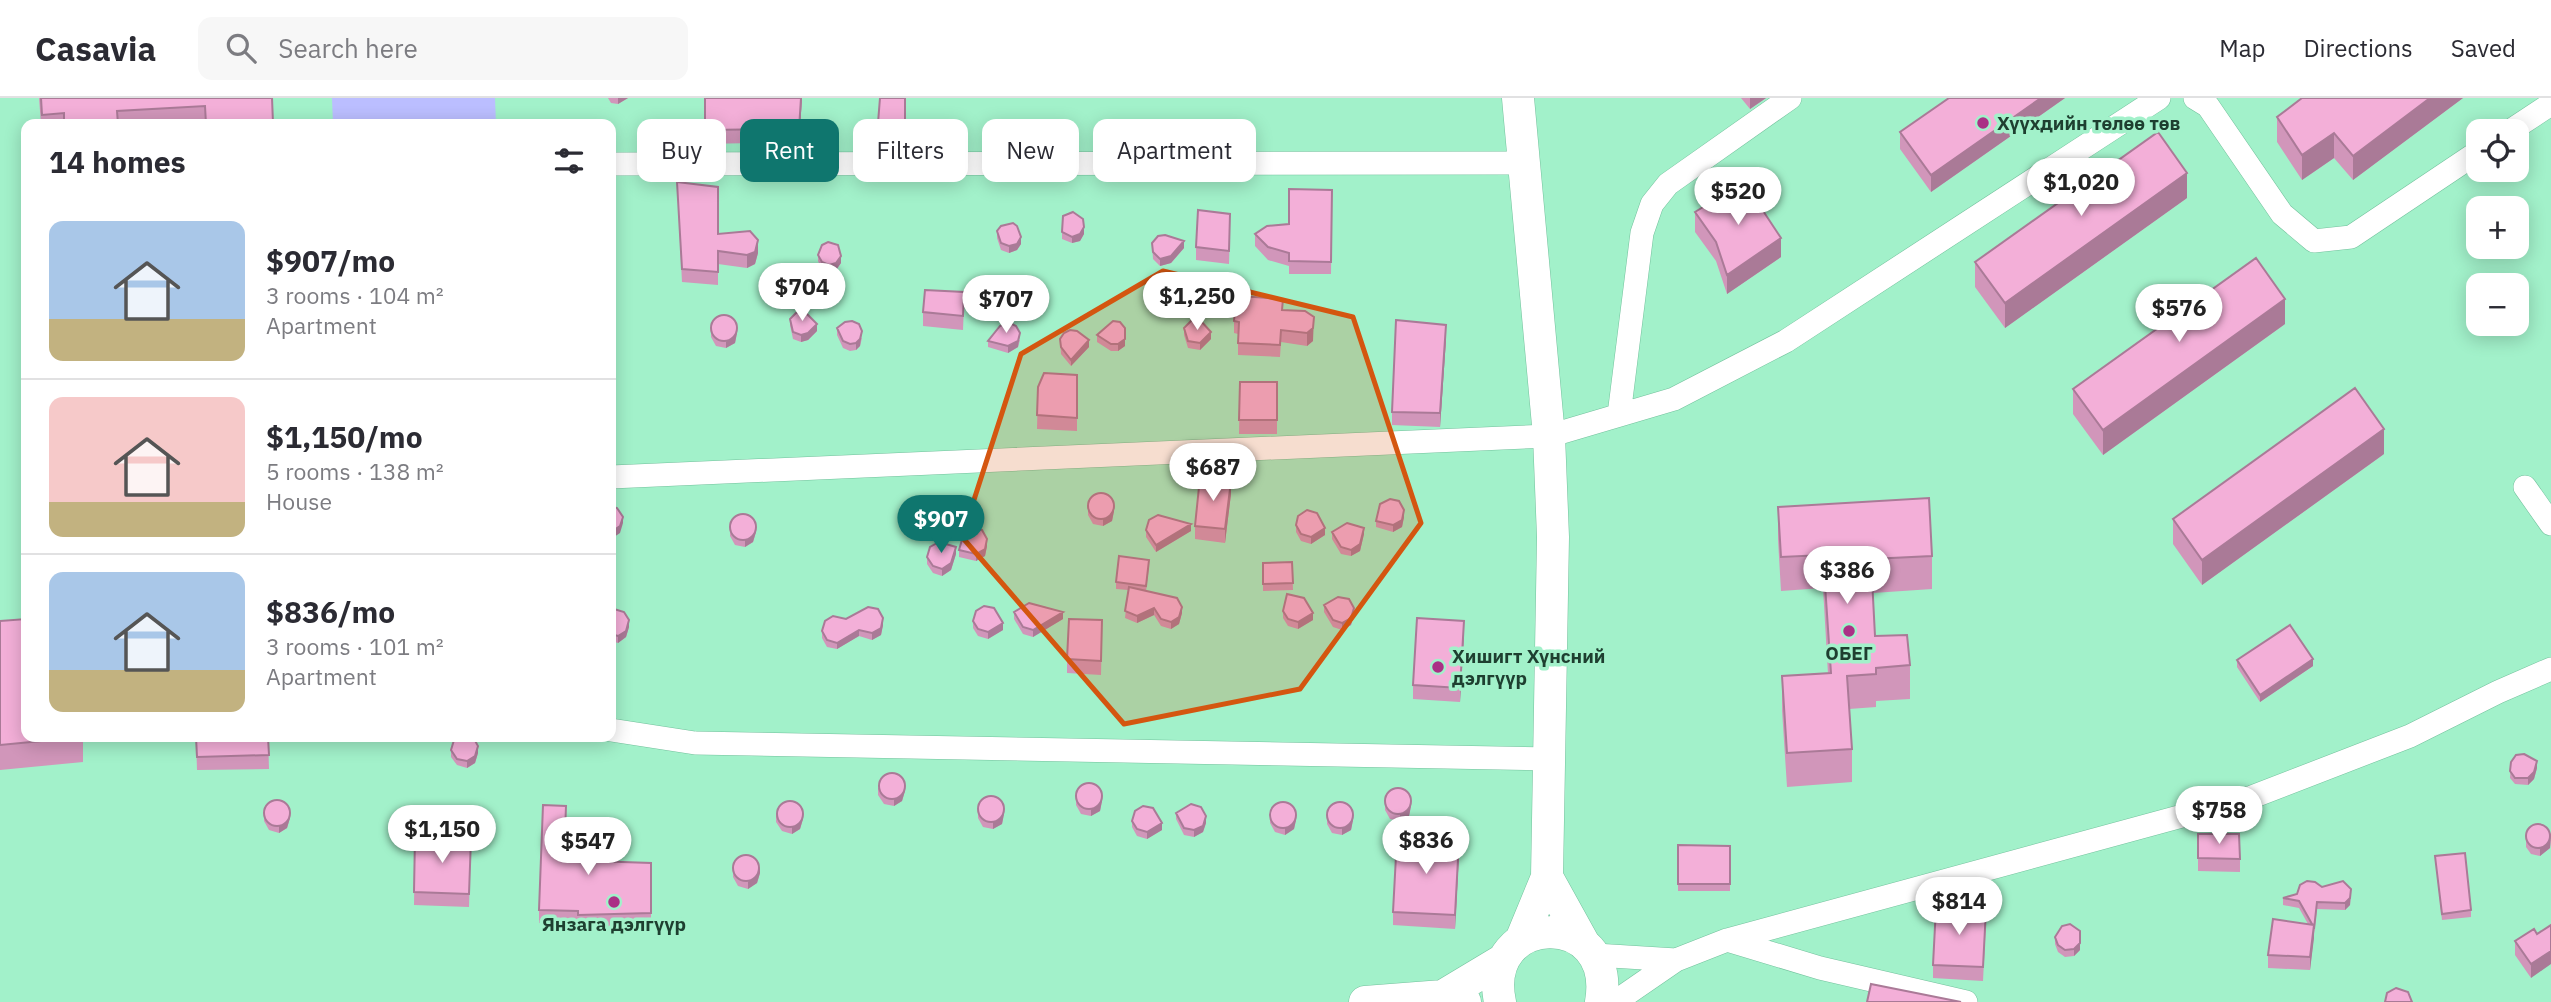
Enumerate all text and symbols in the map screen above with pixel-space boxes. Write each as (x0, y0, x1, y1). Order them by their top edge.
search box (198, 17, 688, 80)
text: Casavia (35, 27, 156, 70)
icon: search (222, 29, 260, 67)
text: Search here (278, 31, 418, 65)
text: Map (2219, 32, 2265, 64)
text: Directions (2303, 32, 2413, 64)
text: Saved (2451, 32, 2516, 64)
place label: Хүүхдийн төлөө төв (1997, 111, 2180, 135)
marker: Хүүхдийн төлөө төв (1975, 115, 1991, 131)
chip: Buy (637, 119, 726, 182)
chip: Rent (740, 119, 839, 182)
chip: Filters (853, 119, 968, 182)
chip: New (982, 119, 1079, 182)
chip: Apartment (1093, 119, 1256, 182)
map controls (2466, 119, 2529, 336)
button: locate (2466, 119, 2529, 182)
text: 14 homes (49, 142, 186, 181)
icon: filters (550, 142, 588, 180)
pin: $1,020 (2024, 158, 2138, 218)
text: $1,020 (2043, 166, 2119, 196)
pin: $520 (1697, 167, 1779, 227)
text: $520 (1710, 175, 1766, 205)
button: + (2466, 196, 2529, 259)
text: $907/mo (266, 241, 395, 280)
icon: home (105, 249, 189, 333)
pin: $704 (761, 264, 843, 323)
text: $704 (774, 271, 830, 301)
pin: $1,250 (1140, 272, 1254, 332)
button: − (2466, 273, 2529, 336)
pin: $707 (965, 275, 1047, 335)
text: 3 rooms · 104 m² (266, 280, 444, 310)
text: $1,250 (1159, 280, 1235, 310)
text: $707 (978, 283, 1034, 313)
pin: $576 (2138, 285, 2220, 344)
text: $576 (2151, 292, 2207, 322)
text: Apartment (266, 310, 377, 340)
text: $1,150/mo (266, 417, 423, 456)
icon: home (105, 425, 189, 509)
pin: $687 (1172, 444, 1254, 503)
text: $687 (1185, 451, 1241, 481)
text: 5 rooms · 138 m² (266, 456, 444, 486)
text: House (266, 486, 332, 516)
pin: $907 (900, 496, 982, 555)
text: $907 (913, 503, 969, 533)
pin: $386 (1806, 546, 1888, 606)
text: $386 (1819, 554, 1875, 584)
text: $836/mo (266, 592, 395, 631)
icon: home (105, 600, 189, 684)
marker: ОБЕГ (1841, 623, 1857, 639)
text: 3 rooms · 101 m² (266, 631, 444, 661)
place label: ОБЕГ (1825, 641, 1873, 665)
place label: Хишигт Хүнсний дэлгүүр (1452, 644, 1606, 690)
marker: Хишигт Хүнсний дэлгүүр (1430, 659, 1446, 675)
text: Apartment (266, 661, 377, 691)
pin: $758 (2178, 786, 2260, 846)
text: $758 (2191, 794, 2247, 824)
pin: $1,150 (385, 806, 499, 865)
text: $1,150 (404, 813, 480, 843)
pin: $836 (1385, 816, 1467, 876)
pin: $547 (547, 818, 629, 877)
text: $836 (1398, 824, 1454, 854)
text: $547 (560, 825, 616, 855)
pin: $814 (1918, 878, 2000, 937)
text: $814 (1931, 885, 1987, 915)
marker: Янзага дэлгүүр (606, 894, 622, 910)
place label: Янзага дэлгүүр (542, 912, 686, 936)

